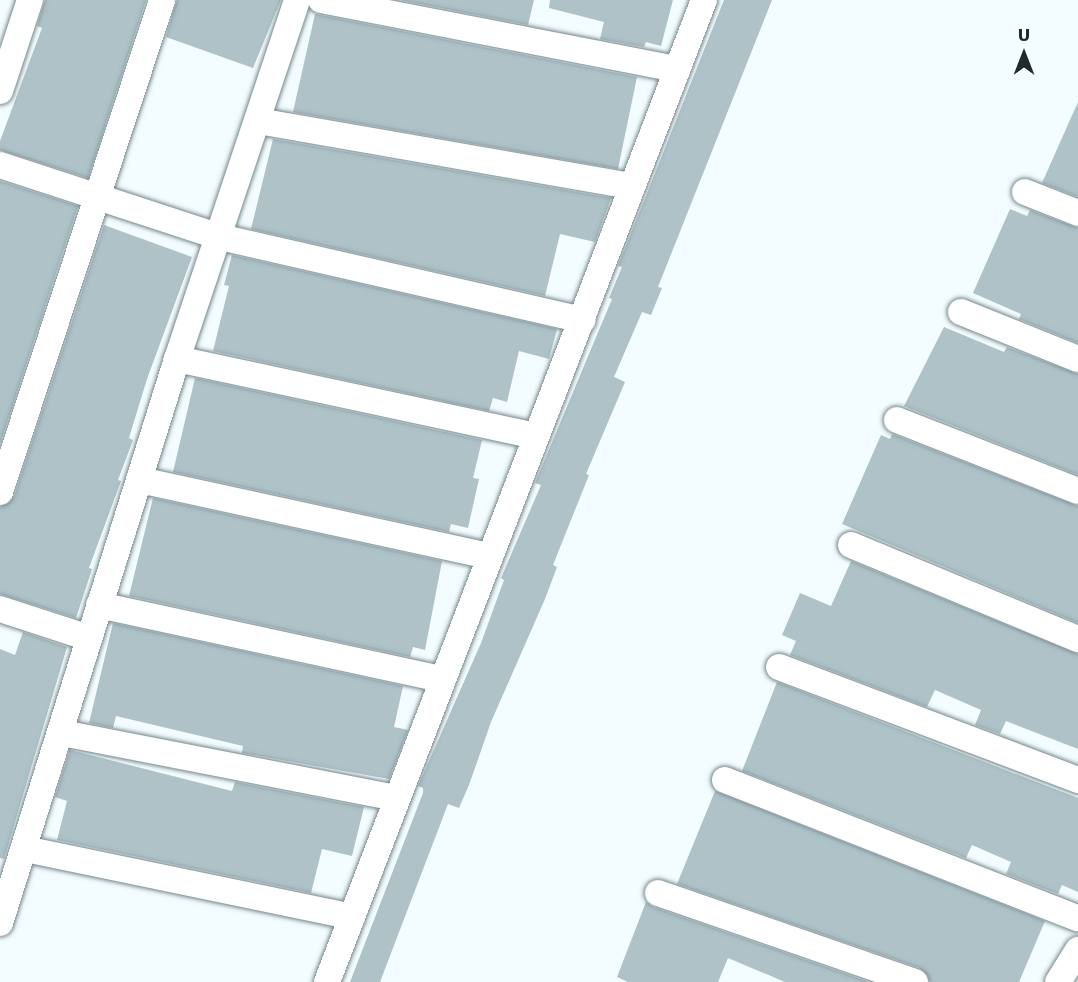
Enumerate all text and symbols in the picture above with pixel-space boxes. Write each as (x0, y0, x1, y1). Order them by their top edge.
north arrow (994, 24, 1054, 84)
text: U (1018, 26, 1031, 45)

